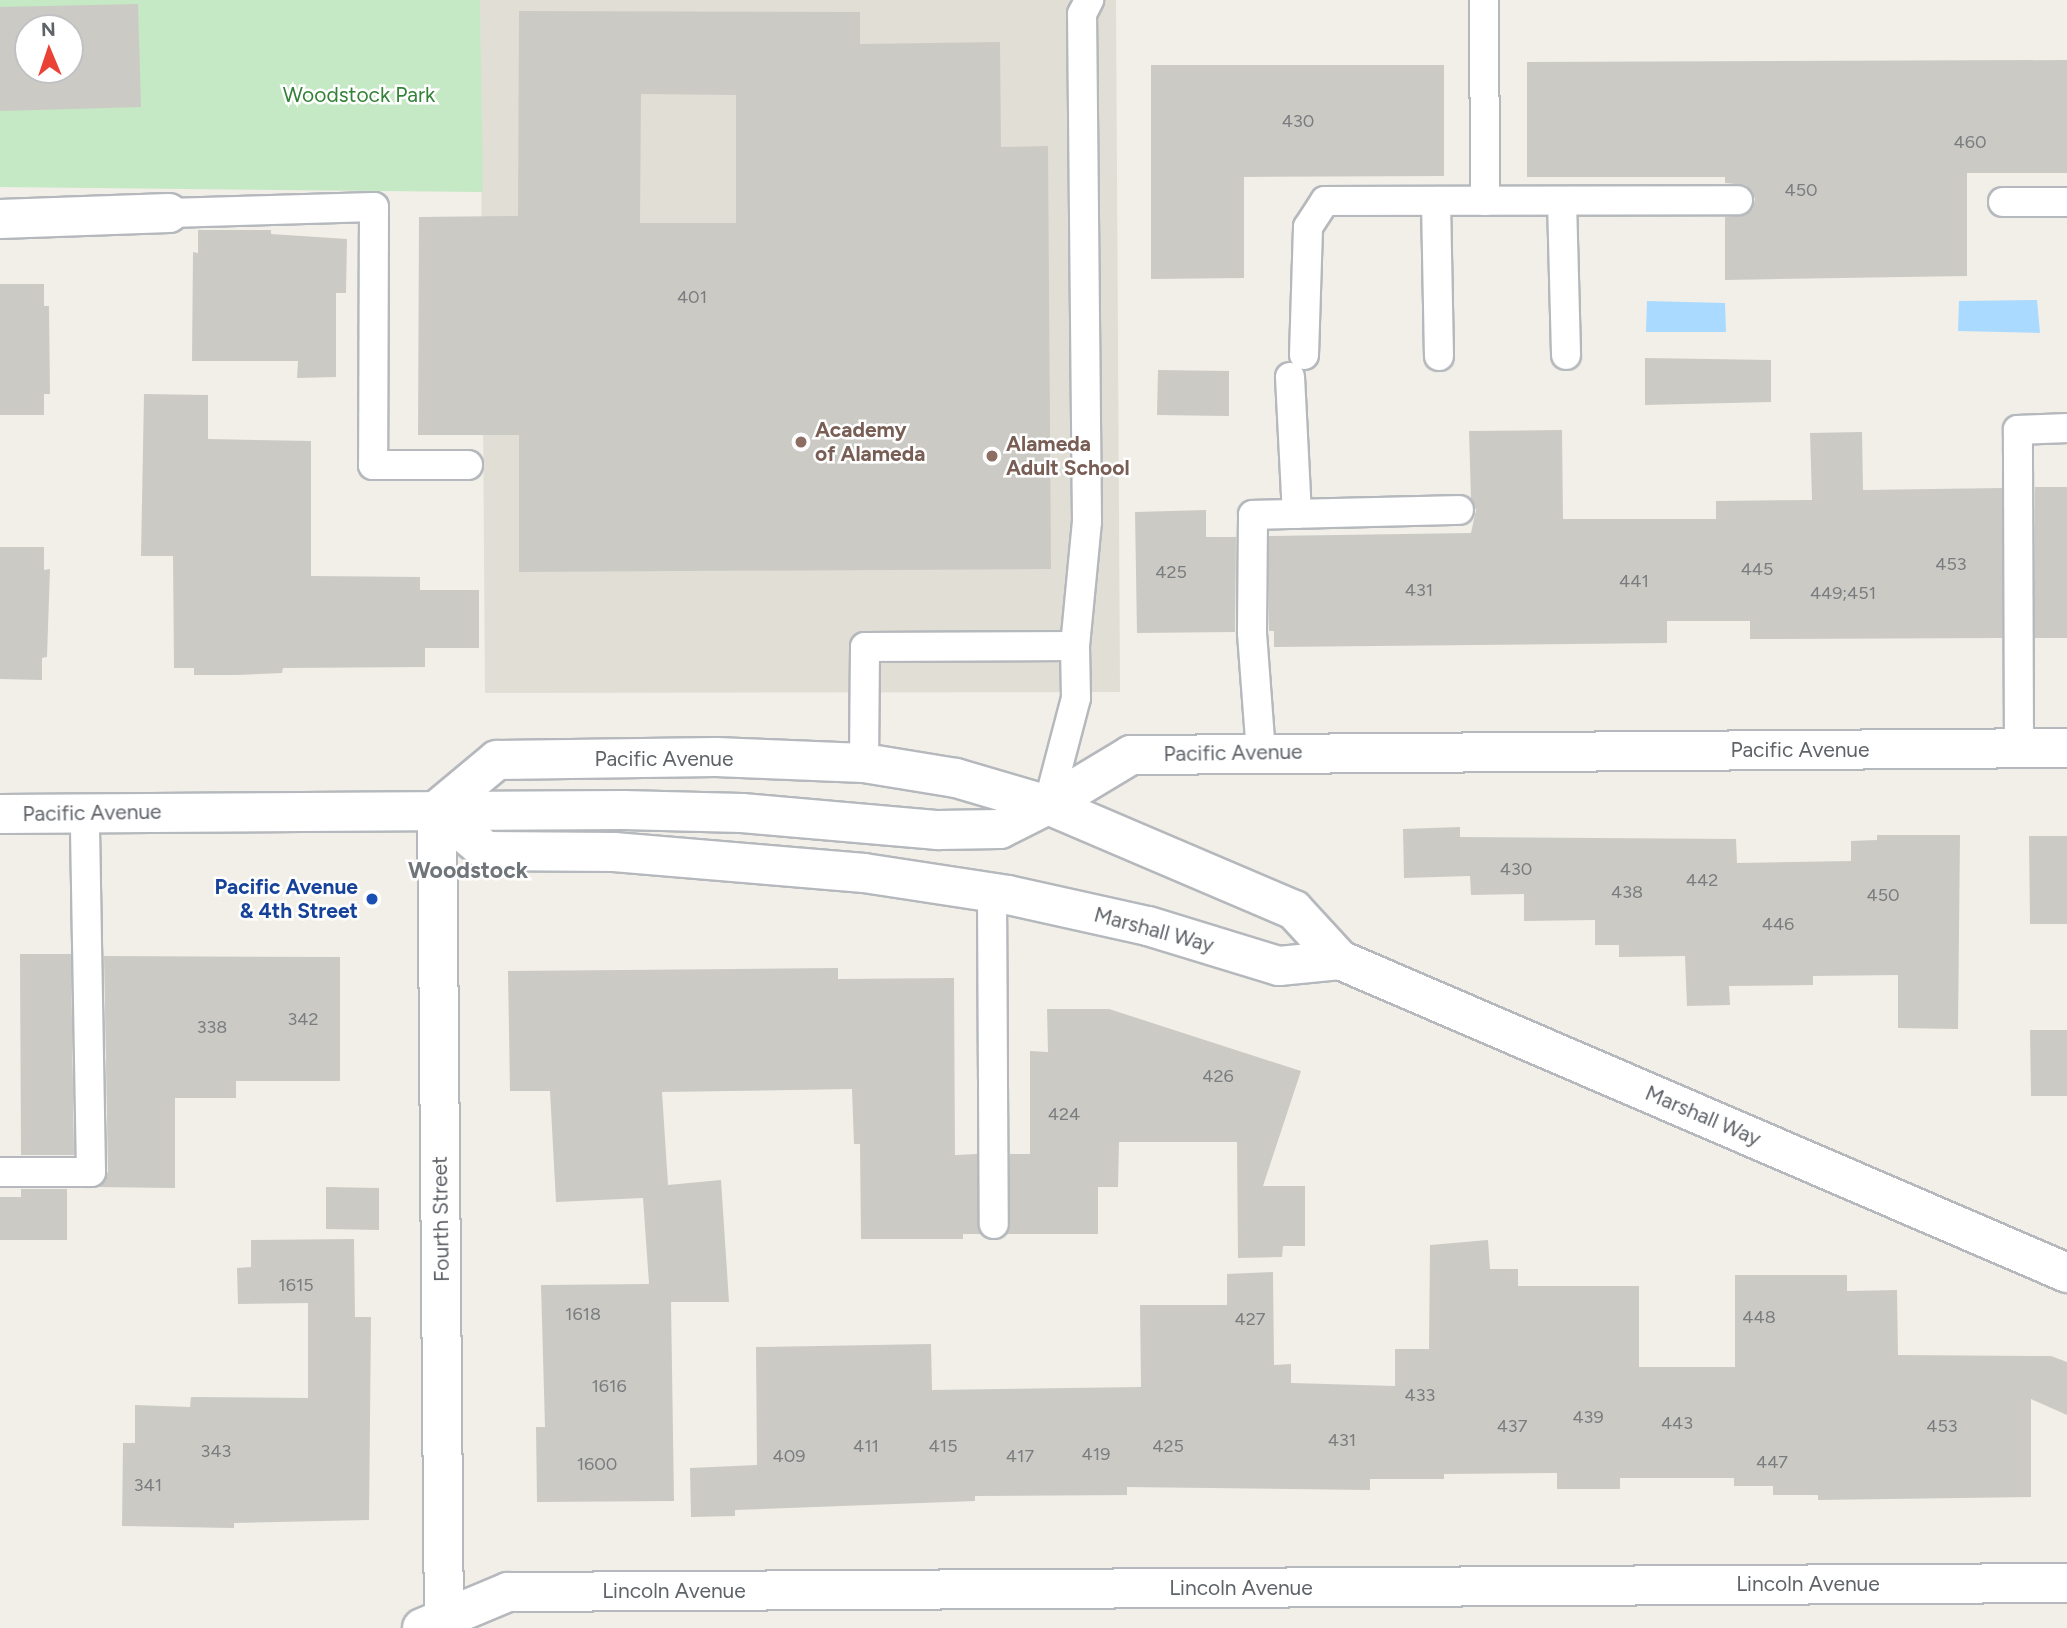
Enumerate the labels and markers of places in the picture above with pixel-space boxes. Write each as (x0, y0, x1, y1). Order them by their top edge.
place label: Academy of Alameda (815, 417, 925, 467)
place label: Alameda Adult School (1006, 431, 1130, 481)
marker: Academy of Alameda (793, 434, 809, 450)
marker: Alameda Adult School (984, 448, 1000, 464)
place label: Pacific Avenue & 4th Street (215, 874, 358, 924)
marker: Pacific Avenue & 4th Street (364, 891, 380, 907)

